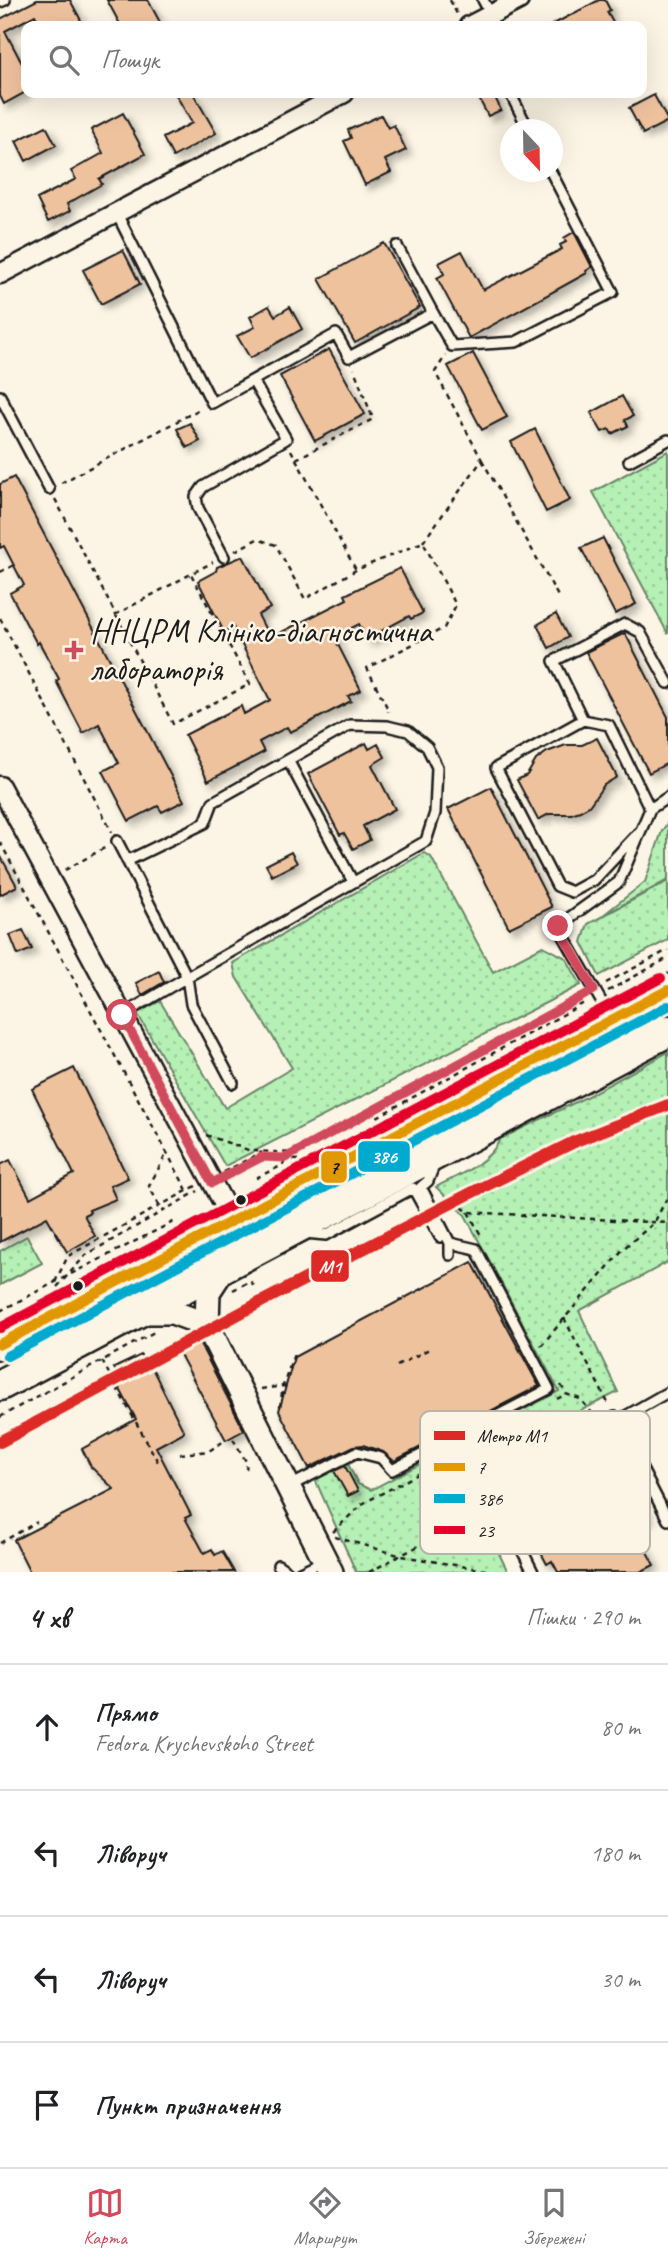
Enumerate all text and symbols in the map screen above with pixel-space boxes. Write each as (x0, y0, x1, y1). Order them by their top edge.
search box (21, 21, 647, 98)
icon: search (45, 41, 83, 79)
text: Пошук (101, 43, 159, 76)
north arrow (500, 119, 563, 182)
place label: ННЦРМ Клініко-діагностична лабораторія (90, 610, 434, 690)
marker: ННЦРМ Клініко-діагностична лабораторія (64, 640, 84, 660)
route end (542, 910, 573, 941)
route start (106, 999, 137, 1030)
line badge: 386 (357, 1140, 411, 1173)
text: 386 (371, 1145, 399, 1169)
line badge: 7 (320, 1150, 348, 1184)
text: 7 (330, 1156, 341, 1180)
unlabelled marker (234, 1193, 248, 1207)
line badge: M1 (310, 1249, 350, 1283)
text: M1 (319, 1255, 344, 1279)
unlabelled marker (71, 1279, 85, 1293)
legend (420, 1411, 650, 1554)
text: Метро M1 (477, 1424, 549, 1448)
text: 7 (477, 1456, 487, 1480)
text: 386 (477, 1487, 504, 1511)
text: 23 (477, 1519, 496, 1543)
text: 4 хв (28, 1599, 69, 1637)
text: Пішки · 290 m (526, 1603, 640, 1632)
text: Прямо (95, 1696, 157, 1729)
icon: ahead (28, 1708, 66, 1746)
text: 80 m (601, 1713, 640, 1742)
text: Fedora Krychevskoho Street (95, 1729, 313, 1758)
icon: left (28, 1834, 66, 1872)
text: Ліворуч (95, 1837, 166, 1870)
text: 180 m (591, 1839, 640, 1868)
icon: left (28, 1960, 66, 1998)
text: Ліворуч (95, 1963, 166, 1996)
text: 30 m (601, 1965, 640, 1994)
icon: arrive (28, 2086, 66, 2124)
text: Пункт призначення (95, 2089, 280, 2122)
tab: Карта (83, 2184, 127, 2250)
tab: Маршрут (293, 2184, 356, 2250)
tab: Збережені (523, 2184, 585, 2250)

